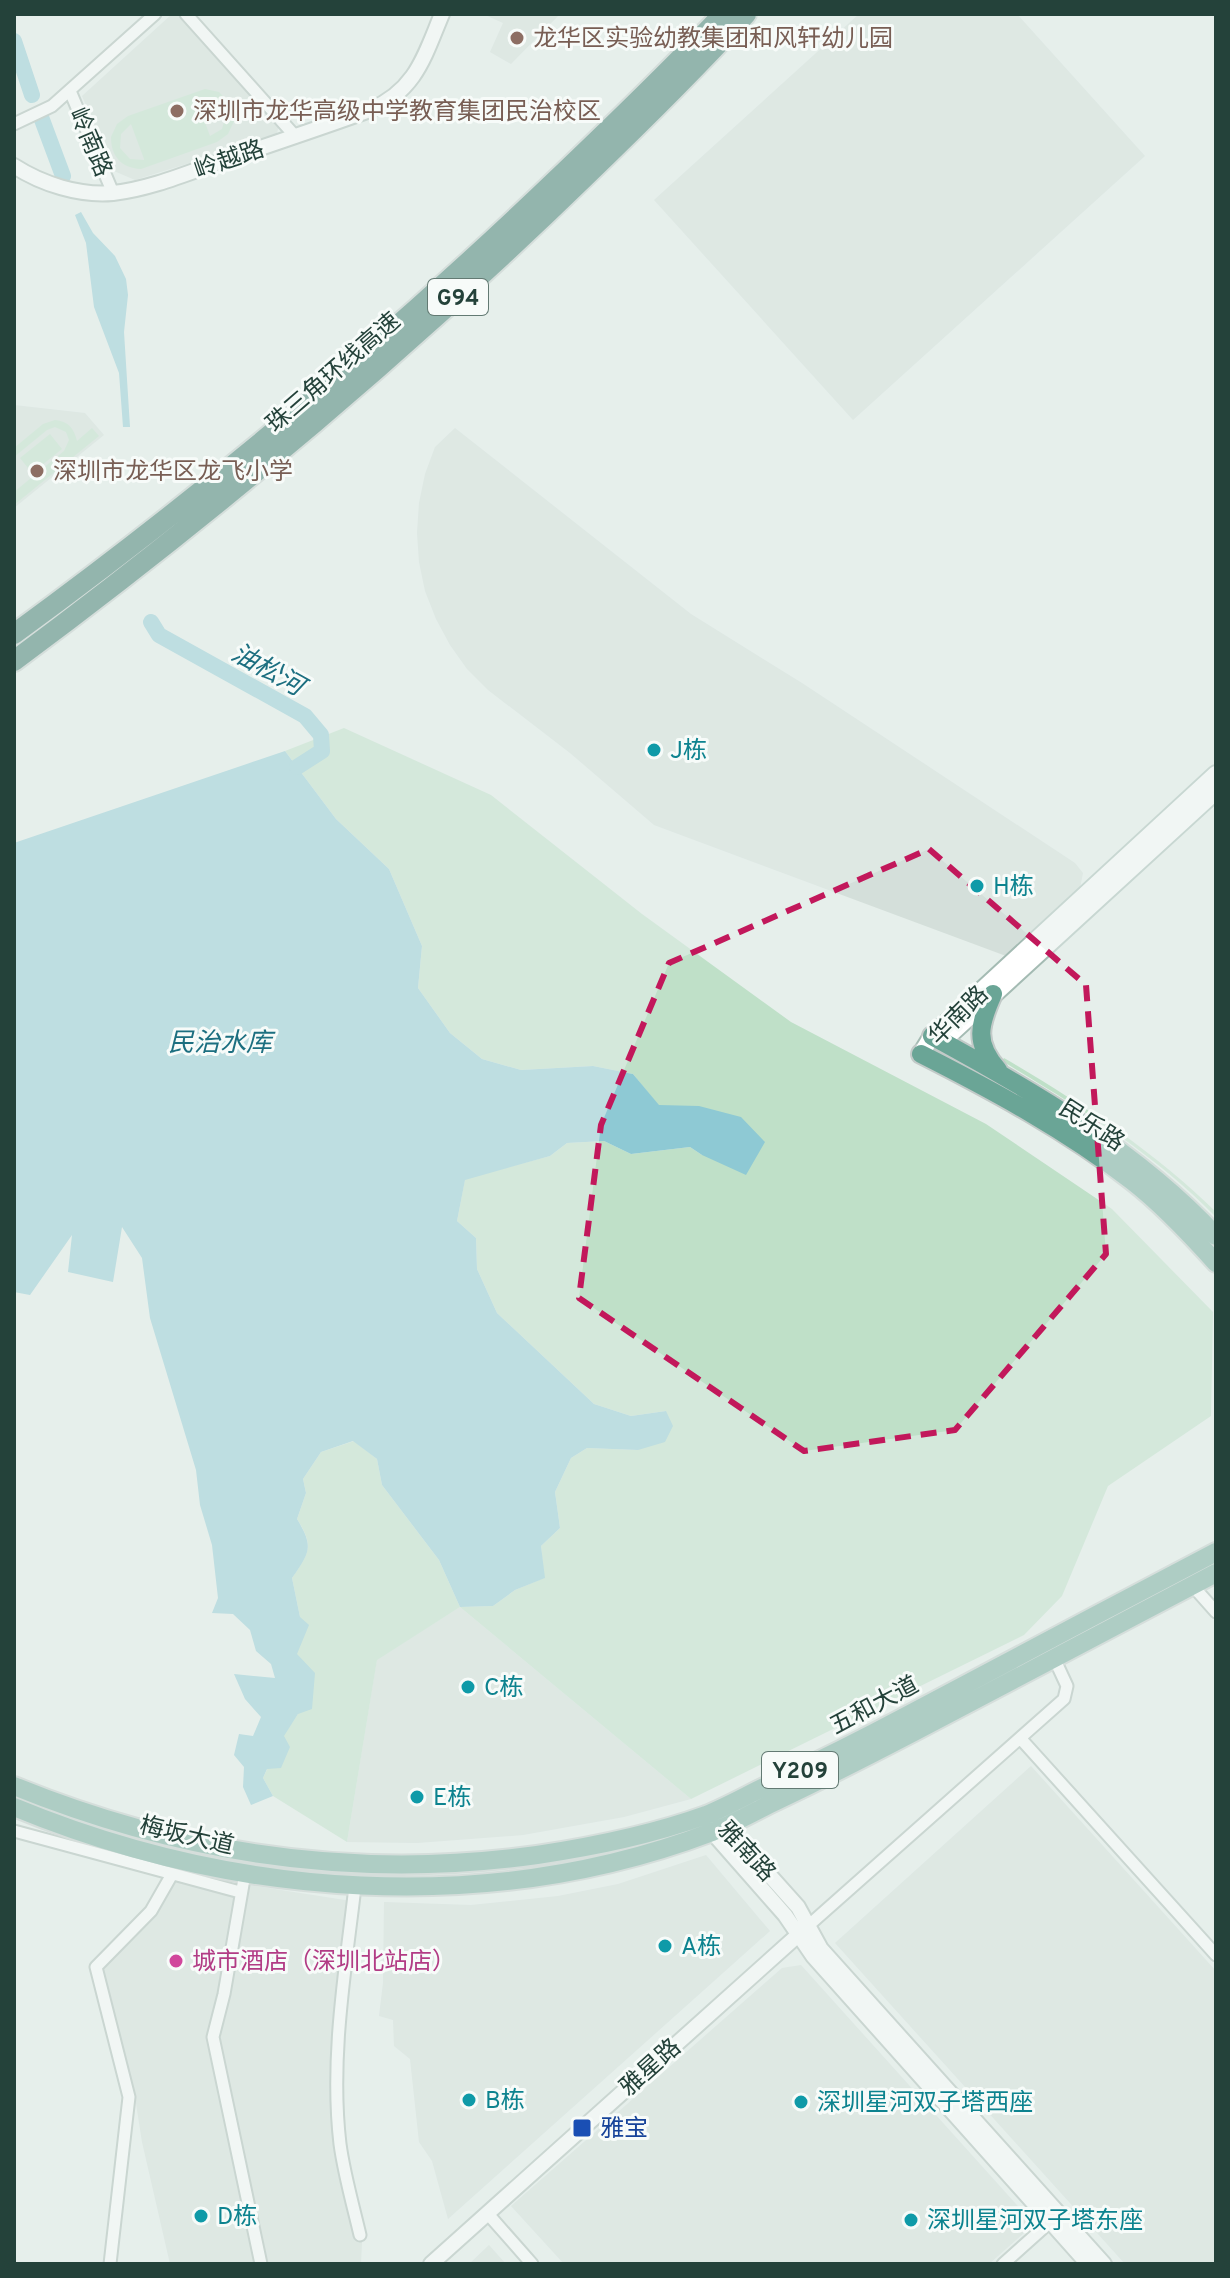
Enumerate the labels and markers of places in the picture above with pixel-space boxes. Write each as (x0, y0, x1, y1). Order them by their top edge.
place label: 龙华区实验幼教集团和风轩幼儿园 (533, 25, 893, 55)
marker: 龙华区实验幼教集团和风轩幼儿园 (508, 29, 526, 47)
place label: 深圳市龙华高级中学教育集团民治校区 (193, 98, 601, 128)
marker: 深圳市龙华高级中学教育集团民治校区 (168, 102, 186, 120)
place label: 深圳市龙华区龙飞小学 (53, 458, 293, 488)
marker: 深圳市龙华区龙飞小学 (28, 462, 46, 480)
place label: J栋 (670, 737, 707, 767)
marker: J栋 (645, 741, 663, 759)
place label: H栋 (993, 873, 1034, 903)
marker: H栋 (968, 877, 986, 895)
place label: C栋 (484, 1674, 524, 1704)
marker: C栋 (459, 1678, 477, 1696)
place label: E栋 (433, 1784, 471, 1814)
marker: E栋 (408, 1788, 426, 1806)
place label: A栋 (681, 1933, 721, 1963)
marker: A栋 (656, 1937, 674, 1955)
place label: 城市酒店（深圳北站店） (192, 1948, 456, 1978)
marker: 城市酒店（深圳北站店） (167, 1952, 185, 1970)
place label: B栋 (485, 2087, 525, 2117)
place label: 深圳星河双子塔西座 (817, 2089, 1033, 2119)
marker: B栋 (460, 2091, 478, 2109)
marker: 深圳星河双子塔西座 (792, 2093, 810, 2111)
place label: 雅宝 (600, 2115, 648, 2145)
marker: 雅宝 (571, 2117, 593, 2139)
place label: D栋 (217, 2203, 257, 2233)
marker: D栋 (192, 2207, 210, 2225)
place label: 深圳星河双子塔东座 (927, 2207, 1143, 2237)
marker: 深圳星河双子塔东座 (902, 2211, 920, 2229)

